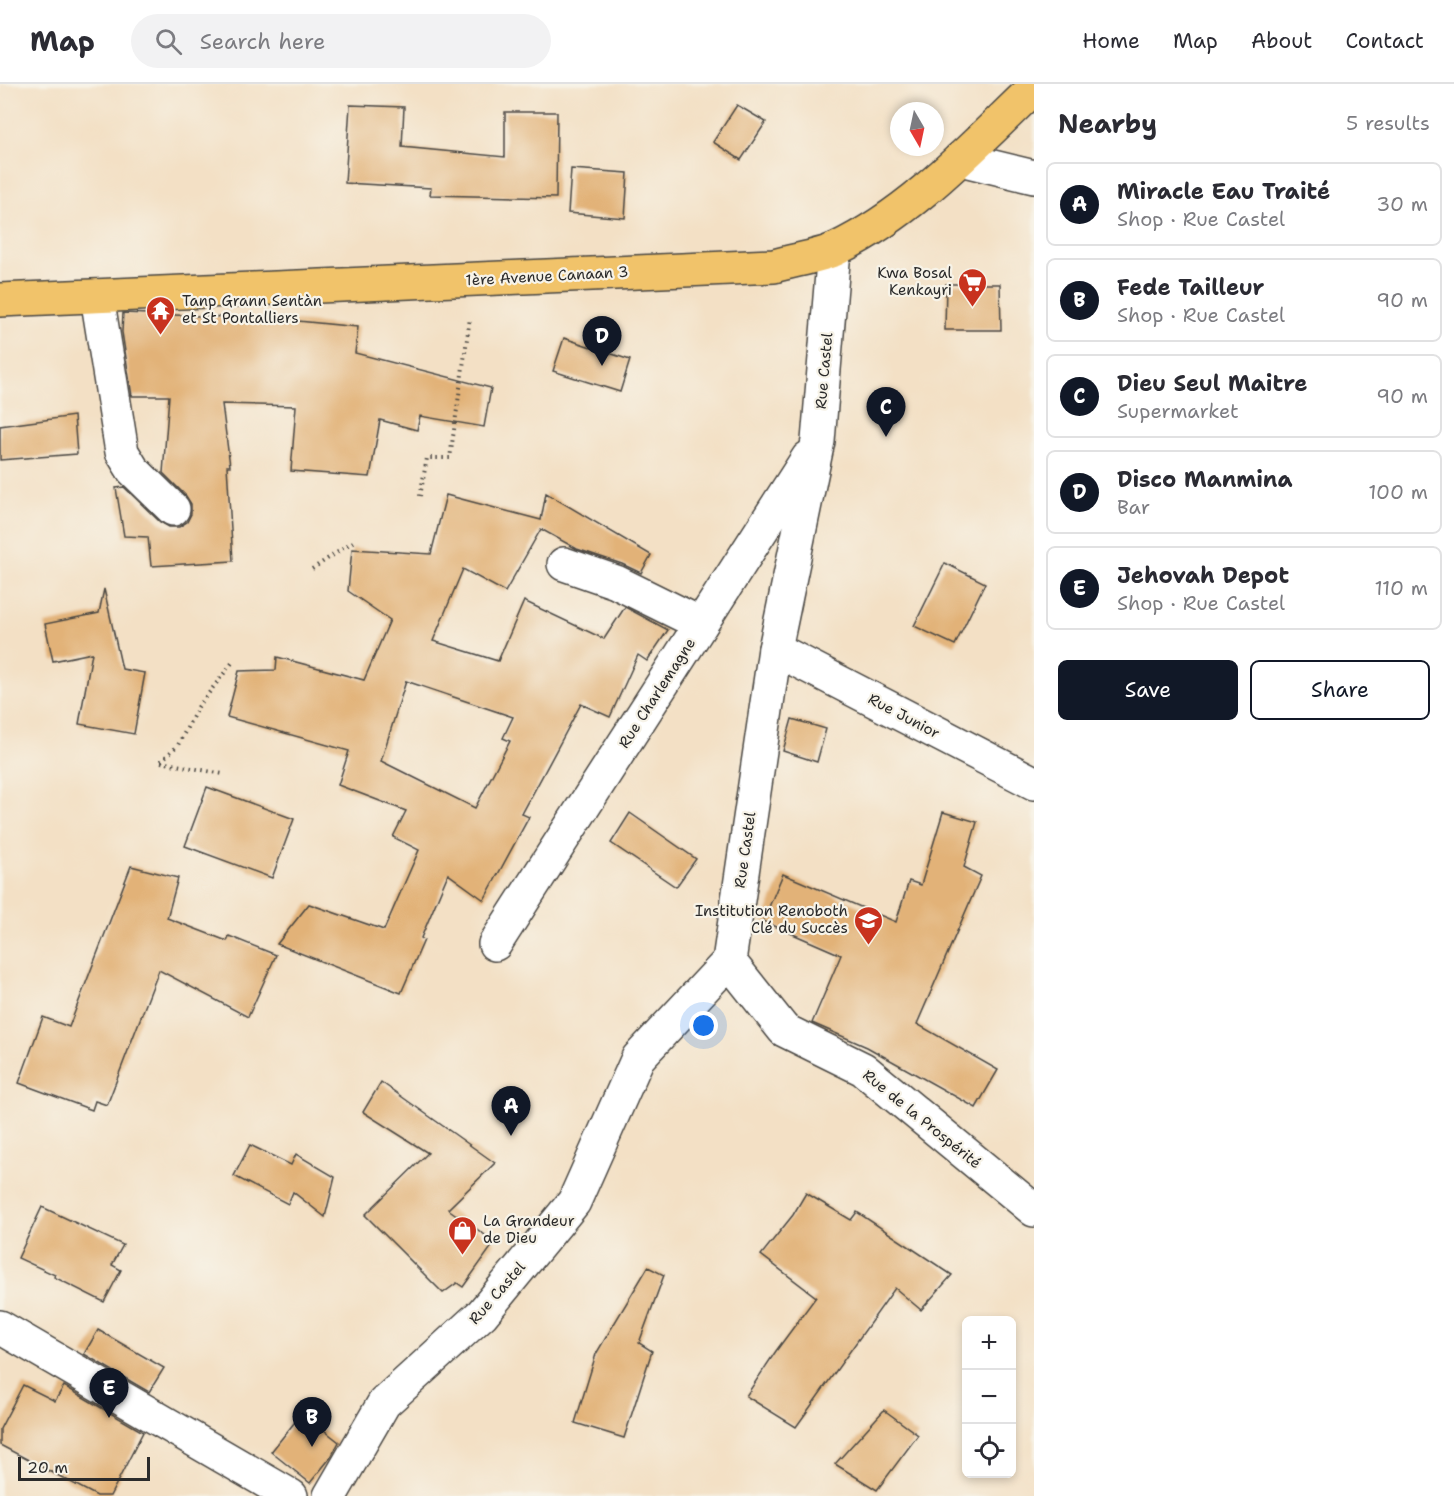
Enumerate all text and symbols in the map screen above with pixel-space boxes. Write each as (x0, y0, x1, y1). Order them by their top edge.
search box (131, 14, 551, 68)
text: Map (30, 22, 95, 60)
icon: search (152, 25, 185, 58)
text: Search here (200, 27, 325, 56)
text: Home (1082, 27, 1140, 55)
text: Map (1173, 27, 1218, 55)
text: About (1251, 27, 1312, 55)
text: Contact (1345, 27, 1424, 55)
north arrow (890, 102, 944, 156)
text: Nearby (1058, 106, 1157, 141)
text: 5 results (1346, 110, 1430, 136)
text: Miracle Eau Traité (1117, 177, 1330, 206)
text: A (1072, 191, 1087, 217)
text: 30 m (1376, 191, 1428, 217)
text: Shop · Rue Castel (1117, 206, 1285, 232)
street label: 1ère Avenue Canaan 3 (465, 262, 629, 290)
place label: Kwa Bosal Kenkayri (877, 263, 952, 300)
supermarket icon: Kwa Bosal Kenkayri (957, 266, 989, 308)
text: Fede Tailleur (1117, 273, 1264, 302)
text: B (1073, 287, 1086, 313)
text: 90 m (1376, 287, 1428, 313)
place label: Tanp Grann Sentàn et St Pontalliers (182, 291, 322, 328)
temple icon: Tanp Grann Sentàn et St Pontalliers (145, 294, 177, 336)
text: Shop · Rue Castel (1117, 302, 1285, 328)
pin: D (582, 316, 622, 366)
street label: Rue Castel (811, 331, 837, 410)
text: Dieu Seul Maitre (1117, 369, 1307, 398)
text: C (1073, 383, 1086, 409)
text: 90 m (1376, 383, 1428, 409)
pin: C (866, 388, 906, 437)
text: Supermarket (1117, 398, 1239, 424)
text: Disco Manmina (1117, 465, 1292, 494)
text: D (1072, 479, 1087, 505)
text: 100 m (1368, 479, 1428, 505)
text: Bar (1117, 494, 1150, 520)
text: Jehovah Depot (1117, 561, 1289, 590)
text: E (1073, 575, 1086, 601)
text: 110 m (1374, 575, 1428, 601)
text: Shop · Rue Castel (1117, 590, 1285, 616)
street label: Rue Charlemagne (614, 634, 700, 752)
button: Save (1058, 660, 1238, 720)
button: Share (1250, 660, 1430, 720)
street label: Rue Junior (865, 689, 943, 743)
street label: Rue Castel (730, 810, 760, 889)
place label: Institution Renoboth Clé du Succès (695, 901, 848, 938)
school or university icon: Institution Renoboth Clé du Succès (853, 904, 885, 946)
your location (689, 1011, 718, 1040)
street label: Rue de la Prospérité (859, 1065, 985, 1173)
pin: A (492, 1086, 530, 1136)
place label: La Grandeur de Dieu (483, 1211, 575, 1248)
shop icon: La Grandeur de Dieu (446, 1214, 478, 1256)
street label: Rue Castel (464, 1257, 530, 1328)
map controls (962, 1316, 1016, 1478)
button: + (962, 1316, 1016, 1370)
pin: E (90, 1368, 128, 1418)
button: − (962, 1370, 1016, 1424)
pin: B (292, 1398, 332, 1447)
button: locate (962, 1424, 1016, 1478)
scale bar (18, 1454, 150, 1482)
text: 20 m (27, 1457, 68, 1478)

